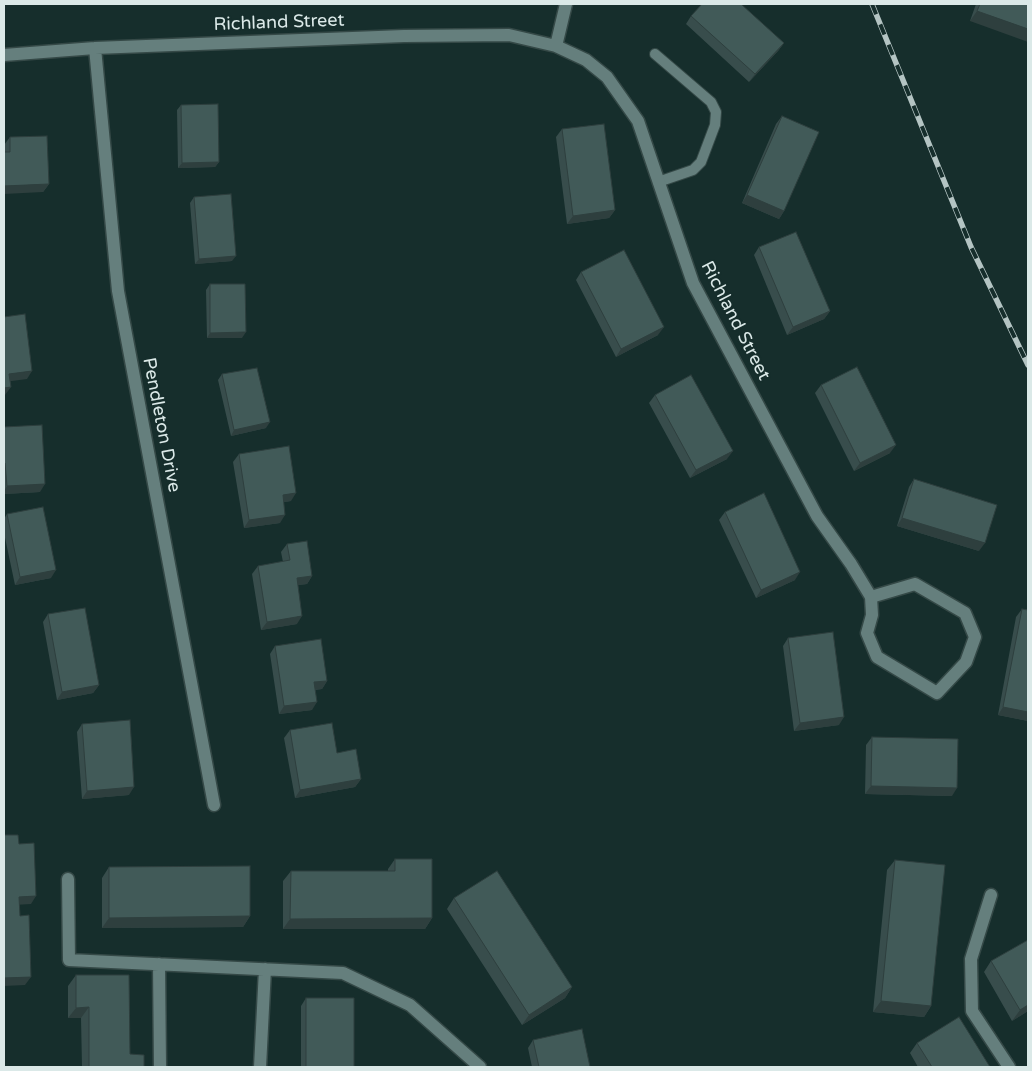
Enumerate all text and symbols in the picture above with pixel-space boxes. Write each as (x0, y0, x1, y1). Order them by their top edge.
street label: Richland Street (213, 10, 345, 36)
street label: Richland Street (696, 258, 774, 384)
street label: Pendleton Drive (137, 356, 185, 494)

